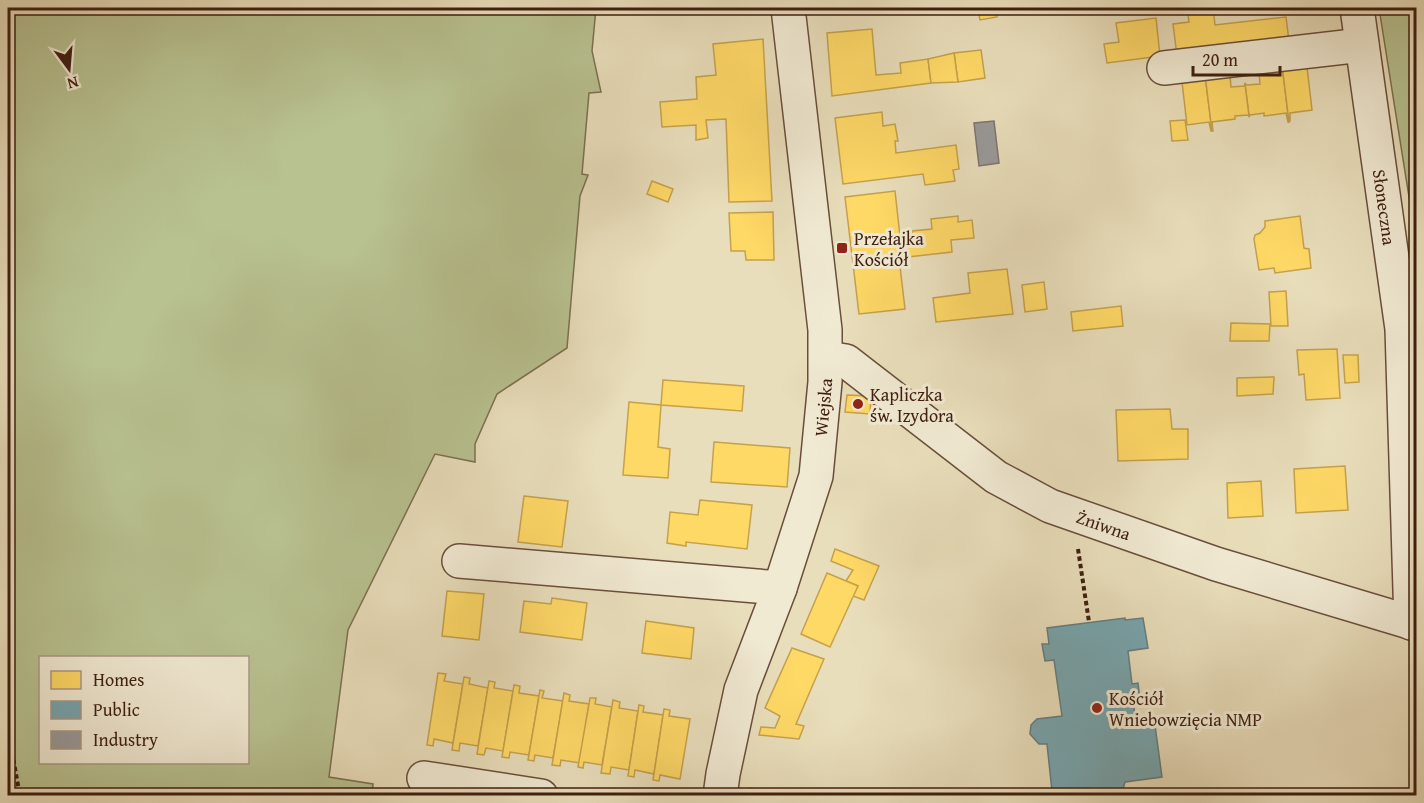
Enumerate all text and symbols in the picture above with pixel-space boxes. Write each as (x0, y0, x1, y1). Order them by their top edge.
north arrow (39, 39, 99, 99)
scale bar (1193, 39, 1280, 77)
text: 20 m (1202, 46, 1238, 73)
text: N (64, 70, 82, 97)
street label: Słoneczna (1366, 167, 1404, 247)
place label: Przełajka Kościół (854, 225, 924, 273)
marker: Przełajka Kościół (835, 241, 849, 255)
street label: Wiejska (806, 376, 839, 438)
place label: Kapliczka św. Izydora (870, 381, 954, 429)
marker: Kapliczka św. Izydora (851, 397, 865, 411)
street label: Żniwna (1073, 503, 1135, 547)
legend (39, 656, 249, 764)
text: Homes (93, 666, 144, 693)
place label: Kościół Wniebowzięcia NMP (1109, 685, 1262, 733)
text: Public (93, 696, 140, 723)
marker: Kościół Wniebowzięcia NMP (1090, 701, 1104, 715)
text: Industry (93, 726, 158, 753)

